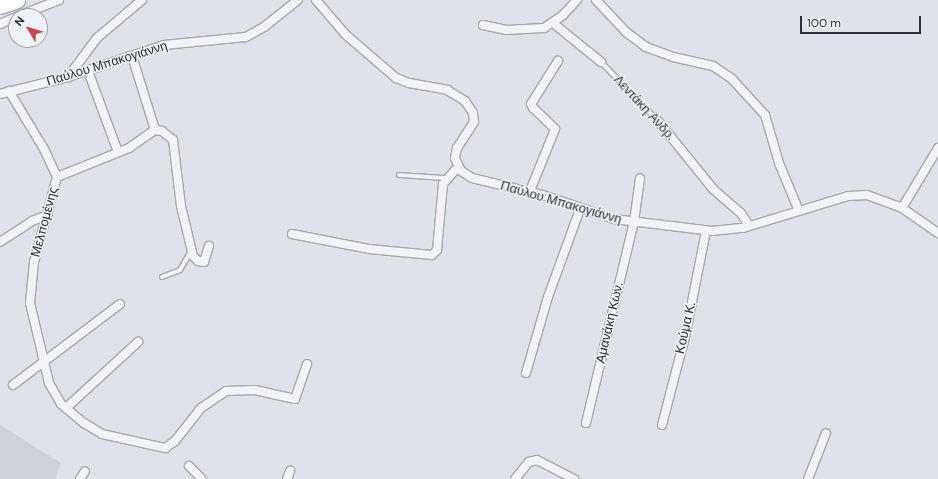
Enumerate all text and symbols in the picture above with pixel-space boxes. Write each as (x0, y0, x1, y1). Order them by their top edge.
north arrow (8, 8, 48, 48)
scale bar (802, 8, 923, 34)
text: N (11, 14, 27, 29)
text: 100 m (807, 15, 841, 31)
street label: Παύλου Μπακογιάννη (45, 38, 169, 90)
street label: Λεντάκη Ανδρ. (610, 72, 678, 144)
street label: Παύλου Μπακογιάννη (499, 178, 623, 228)
street label: Μελπομένης (28, 185, 62, 259)
street label: Αμανάκη Κων. (593, 281, 627, 365)
street label: Κούμα Κ. (672, 301, 700, 355)

